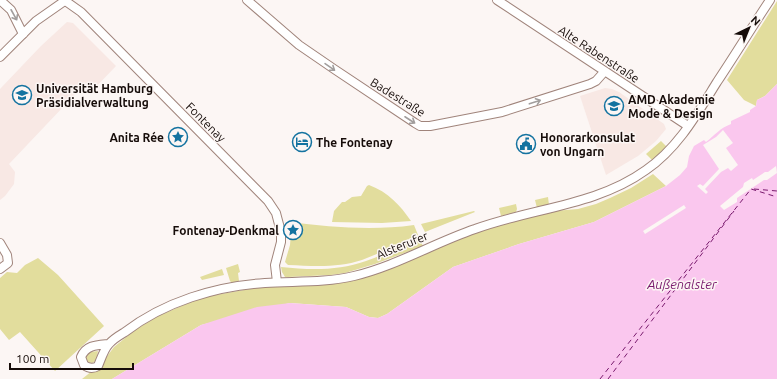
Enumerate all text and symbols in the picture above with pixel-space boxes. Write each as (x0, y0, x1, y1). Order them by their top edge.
north arrow (729, 8, 769, 48)
one-way arrow (10, 9, 18, 21)
text: N (749, 13, 763, 28)
street label: Alte Rabenstraße (556, 23, 642, 85)
one-way arrow (324, 63, 335, 71)
street label: Badestraße (368, 75, 428, 119)
place label: Universität Hamburg Präsidialverwaltung (36, 82, 153, 109)
school or university icon: Universität Hamburg Präsidialverwaltung (11, 84, 33, 106)
place label: AMD Akademie Mode & Design (628, 93, 715, 120)
school or university icon: AMD Akademie Mode & Design (603, 95, 625, 117)
one-way arrow (528, 98, 541, 105)
street label: Fontenay (184, 100, 229, 145)
one-way arrow (404, 116, 415, 124)
place icon: Anita Rée (167, 126, 189, 148)
place label: Anita Rée (109, 131, 164, 144)
hotel icon: The Fontenay (291, 131, 313, 153)
place label: Honorarkonsulat von Ungarn (540, 131, 635, 158)
public building icon: Honorarkonsulat von Ungarn (515, 133, 537, 155)
place label: The Fontenay (316, 136, 393, 149)
place icon: Fontenay-Denkmal (282, 219, 304, 241)
place label: Fontenay-Denkmal (173, 224, 279, 237)
street label: Alsterufer (374, 229, 430, 261)
water label: Außenalster (646, 277, 718, 292)
scale bar (10, 345, 133, 371)
text: 100 m (16, 352, 49, 365)

